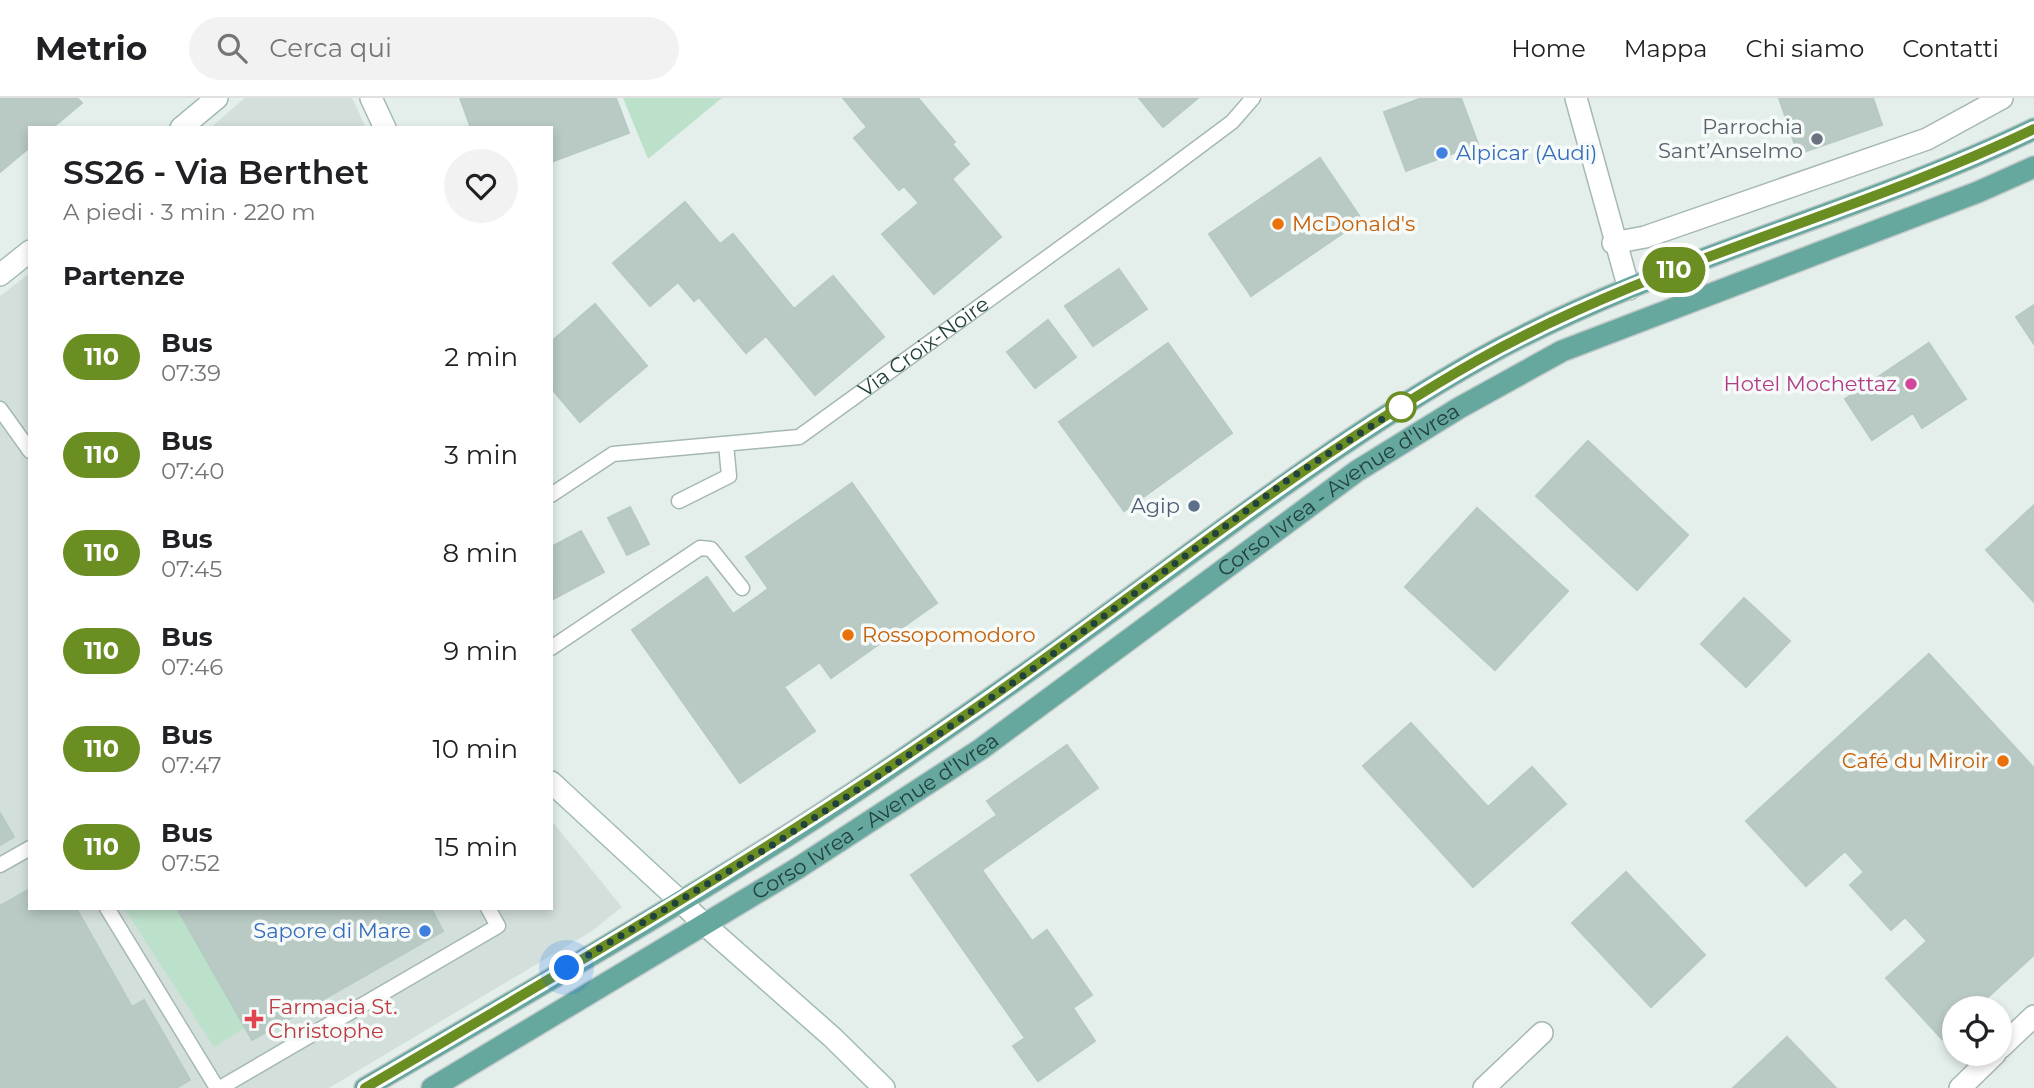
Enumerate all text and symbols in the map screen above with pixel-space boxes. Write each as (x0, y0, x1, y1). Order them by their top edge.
search box (189, 17, 679, 80)
text: Metrio (35, 28, 147, 68)
icon: search (213, 29, 251, 67)
text: Cerca qui (269, 32, 392, 64)
text: Home (1511, 34, 1586, 63)
text: Mappa (1624, 34, 1707, 63)
text: Chi siamo (1745, 34, 1864, 63)
text: Contatti (1902, 34, 1999, 63)
place label: Parrochia Sant’Anselmo (1658, 114, 1803, 163)
marker: Parrochia Sant’Anselmo (1809, 131, 1825, 147)
place label: Alpicar (Audi) (1456, 140, 1597, 165)
marker: Alpicar (Audi) (1434, 145, 1450, 161)
button: heart (444, 149, 518, 223)
text: SS26 - Via Berthet (63, 152, 369, 192)
text: A piedi · 3 min · 220 m (63, 198, 316, 226)
place label: McDonald's (1292, 211, 1415, 236)
marker: McDonald's (1270, 216, 1286, 232)
line badge: 110 (1634, 247, 1714, 293)
text: 110 (1656, 255, 1692, 284)
text: Partenze (63, 260, 185, 292)
street label: Via Croix-Noire (853, 291, 994, 402)
text: Bus (161, 327, 213, 359)
text: 2 min (444, 341, 518, 373)
text: 110 (84, 342, 119, 371)
text: 07:39 (161, 359, 221, 387)
place label: Hotel Mochettaz (1724, 371, 1897, 396)
marker: Hotel Mochettaz (1903, 376, 1919, 392)
unlabelled marker (1386, 392, 1416, 422)
street label: Corso Ivrea - Avenue d'Ivrea (1212, 398, 1464, 582)
text: Bus (161, 425, 213, 457)
text: 3 min (444, 439, 518, 471)
text: 110 (84, 440, 119, 469)
text: 07:40 (161, 457, 224, 485)
place label: Agip (1131, 493, 1180, 518)
marker: Agip (1186, 498, 1202, 514)
text: Bus (161, 523, 213, 555)
text: 8 min (442, 537, 518, 569)
text: 110 (84, 538, 119, 567)
text: 07:45 (161, 555, 222, 583)
text: Bus (161, 621, 213, 653)
place label: Rossopomodoro (862, 622, 1036, 647)
marker: Rossopomodoro (840, 627, 856, 643)
text: 9 min (443, 635, 518, 667)
text: 110 (84, 636, 119, 665)
text: 07:46 (161, 653, 223, 681)
text: Bus (161, 719, 213, 751)
street label: Corso Ivrea - Avenue d'Ivrea (747, 727, 1003, 905)
text: 10 min (432, 733, 518, 765)
text: 110 (84, 734, 119, 763)
place label: Café du Miroir (1842, 748, 1989, 773)
text: 07:47 (161, 751, 222, 779)
marker: Café du Miroir (1995, 753, 2011, 769)
text: Bus (161, 817, 213, 849)
text: 15 min (435, 831, 518, 863)
text: 110 (84, 832, 119, 861)
text: 07:52 (161, 849, 220, 877)
place label: Sapore di Mare (253, 918, 411, 943)
marker: Sapore di Mare (417, 923, 433, 939)
your location (549, 950, 584, 985)
place label: Farmacia St. Christophe (268, 994, 397, 1043)
map controls (1942, 996, 2012, 1066)
button: locate (1942, 996, 2012, 1066)
marker: Farmacia St. Christophe (246, 1011, 262, 1027)

